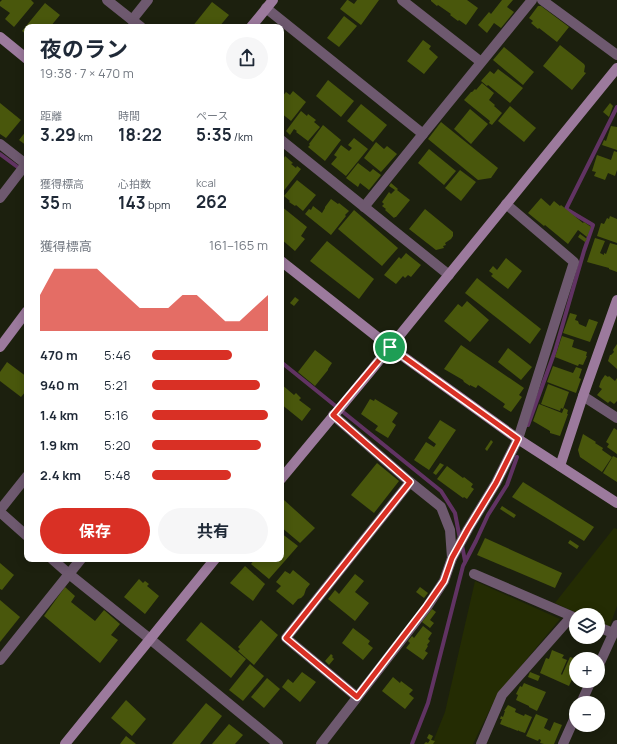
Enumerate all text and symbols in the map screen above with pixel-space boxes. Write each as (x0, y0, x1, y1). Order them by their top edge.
text: 夜のラン (40, 34, 128, 64)
button: share (226, 37, 268, 79)
text: 19:38 · 7 × 470 m (40, 64, 134, 82)
text: 距離 (40, 108, 62, 123)
text: 時間 (118, 108, 140, 123)
text: ペース (196, 108, 228, 123)
text: 3.29 (40, 123, 76, 146)
text: 18:22 (118, 123, 162, 146)
text: 5:35 (196, 123, 232, 146)
text: km (76, 129, 93, 144)
text: /km (232, 129, 253, 144)
text: kcal (196, 175, 216, 190)
text: 獲得標高 (40, 176, 84, 191)
text: 心拍数 (118, 176, 151, 191)
text: 262 (196, 190, 227, 213)
text: 35 (40, 191, 60, 214)
text: 143 (118, 191, 146, 214)
text: m (60, 197, 71, 212)
text: bpm (146, 197, 170, 212)
text: 161–165 m (209, 236, 268, 254)
text: 獲得標高 (40, 237, 92, 255)
pin (373, 330, 407, 364)
icon: arrive (379, 336, 401, 358)
text: 470 m (40, 346, 78, 364)
text: 5:46 (104, 346, 131, 364)
text: 940 m (40, 376, 79, 394)
text: 5:21 (104, 376, 128, 394)
text: 1.4 km (40, 406, 78, 424)
text: 5:16 (104, 406, 129, 424)
text: 1.9 km (40, 436, 78, 454)
text: 5:20 (104, 436, 131, 454)
text: 2.4 km (40, 466, 81, 484)
text: 5:48 (104, 466, 131, 484)
button: 保存 (40, 508, 150, 554)
button: 共有 (158, 508, 268, 554)
map controls (569, 608, 605, 732)
button: layers (569, 608, 605, 644)
button: + (569, 652, 605, 688)
button: − (569, 696, 605, 732)

